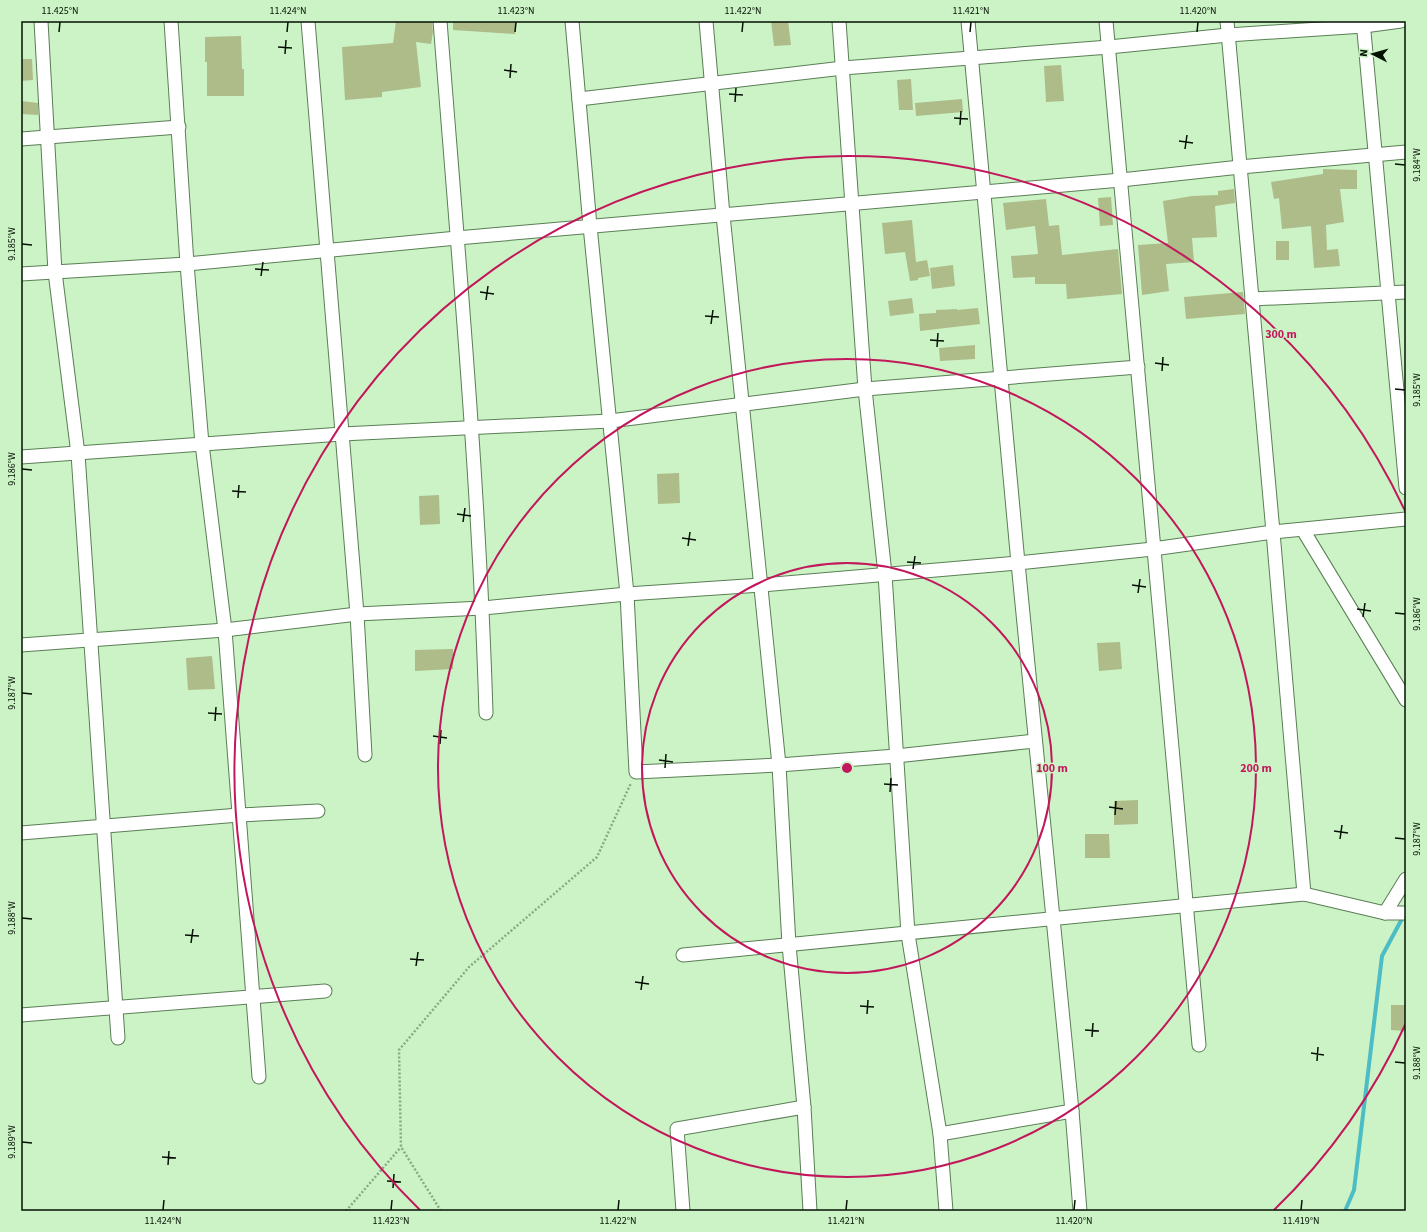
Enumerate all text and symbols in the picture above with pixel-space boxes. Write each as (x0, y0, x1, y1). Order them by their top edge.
text: 11.425°N (41, 4, 79, 18)
text: 11.424°N (269, 4, 307, 18)
text: 11.423°N (497, 4, 535, 18)
text: 11.422°N (724, 4, 762, 18)
text: 11.421°N (952, 4, 990, 18)
text: 11.420°N (1179, 4, 1217, 18)
north arrow (1353, 34, 1393, 74)
text: N (1356, 49, 1371, 57)
text: 9.184°W (1410, 148, 1424, 182)
text: 9.185°W (5, 227, 19, 261)
text: 300 m (1265, 326, 1297, 343)
text: 9.185°W (1410, 373, 1424, 407)
text: 9.186°W (5, 452, 19, 486)
text: 9.186°W (1410, 597, 1424, 631)
text: 9.187°W (5, 676, 19, 710)
text: 100 m (1036, 760, 1068, 777)
text: 200 m (1240, 760, 1272, 777)
centre of rings (840, 761, 854, 775)
text: 9.187°W (1410, 822, 1424, 856)
text: 9.188°W (5, 901, 19, 935)
text: 9.188°W (1410, 1046, 1424, 1080)
text: 9.189°W (5, 1125, 19, 1159)
text: 11.424°N (144, 1214, 182, 1228)
text: 11.423°N (372, 1214, 410, 1228)
text: 11.422°N (599, 1214, 637, 1228)
text: 11.421°N (827, 1214, 865, 1228)
text: 11.420°N (1055, 1214, 1093, 1228)
text: 11.419°N (1282, 1214, 1320, 1228)

